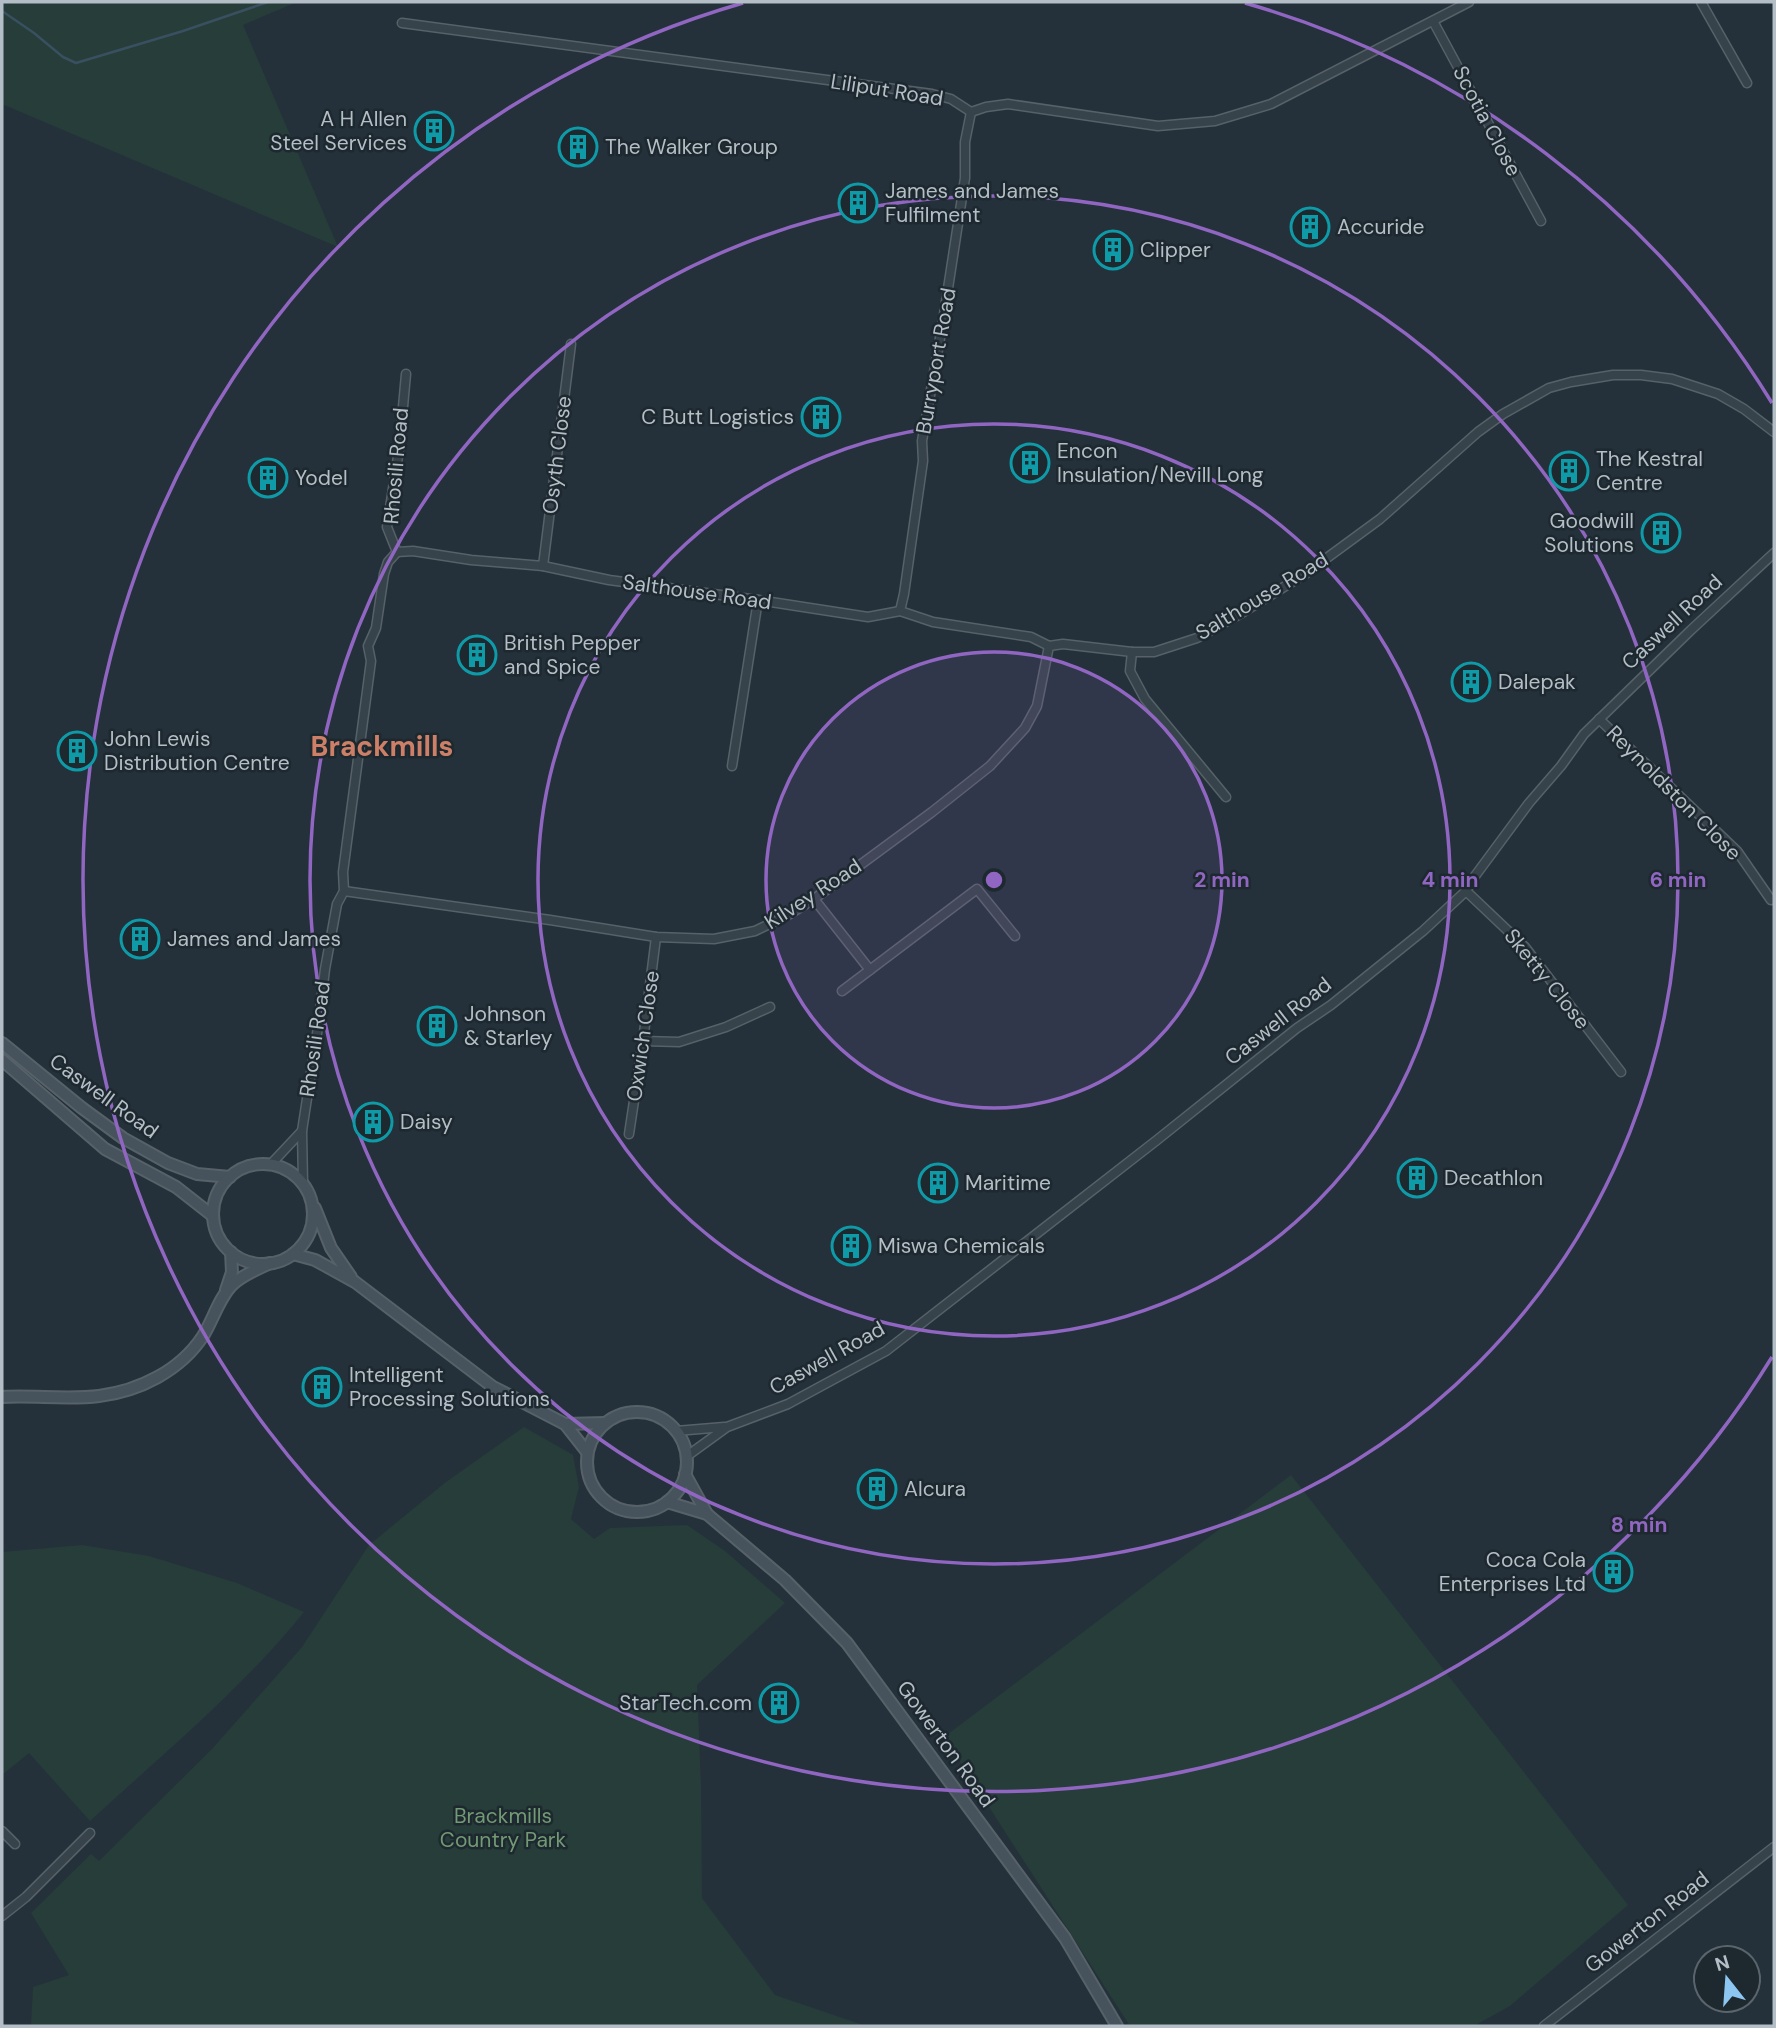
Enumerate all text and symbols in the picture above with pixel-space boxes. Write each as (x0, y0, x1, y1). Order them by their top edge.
street label: Scotia Close (1446, 61, 1528, 181)
street label: Liliput Road (829, 67, 945, 113)
place label: A H Allen Steel Services (270, 105, 407, 157)
building icon: A H Allen Steel Services (413, 110, 455, 152)
building icon: The Walker Group (557, 126, 599, 168)
place label: The Walker Group (605, 133, 778, 161)
place label: James and James Fulfilment (885, 177, 1059, 229)
building icon: James and James Fulfilment (837, 182, 879, 224)
building icon: Accuride (1289, 206, 1331, 248)
place label: Accuride (1337, 213, 1424, 241)
building icon: Clipper (1092, 229, 1134, 271)
place label: Clipper (1140, 236, 1211, 264)
street label: Burryport Road (909, 286, 963, 436)
street label: Osyth Close (536, 394, 578, 516)
building icon: C Butt Logistics (800, 396, 842, 438)
place label: C Butt Logistics (641, 403, 794, 431)
street label: Rhosili Road (377, 407, 415, 525)
place label: Encon Insulation/Nevill Long (1057, 437, 1264, 489)
building icon: Encon Insulation/Nevill Long (1009, 442, 1051, 484)
place label: The Kestral Centre (1596, 445, 1703, 497)
building icon: The Kestral Centre (1548, 450, 1590, 492)
building icon: Yodel (247, 457, 289, 499)
place label: Yodel (295, 464, 348, 492)
place label: Goodwill Solutions (1544, 507, 1634, 559)
building icon: Goodwill Solutions (1640, 512, 1682, 554)
street label: Salthouse Road (1190, 545, 1334, 647)
street label: Salthouse Road (621, 568, 773, 616)
street label: Caswell Road (1616, 568, 1728, 676)
place label: British Pepper and Spice (504, 629, 641, 681)
building icon: British Pepper and Spice (456, 634, 498, 676)
building icon: Dalepak (1450, 661, 1492, 703)
place label: Dalepak (1498, 668, 1576, 696)
street label: Reynoldston Close (1600, 719, 1748, 867)
place label: John Lewis Distribution Centre (104, 725, 290, 777)
district label: Brackmills (311, 728, 453, 765)
building icon: John Lewis Distribution Centre (56, 730, 98, 772)
street label: Kilvey Road (759, 852, 867, 936)
text: 2 min (1194, 866, 1250, 894)
text: 4 min (1421, 866, 1479, 894)
text: 6 min (1650, 866, 1706, 894)
centre of rings (982, 868, 1006, 892)
building icon: James and James (119, 918, 161, 960)
street label: Sketty Close (1498, 923, 1596, 1035)
place label: James and James (167, 925, 341, 953)
street label: Oxwich Close (620, 969, 666, 1103)
street label: Caswell Road (1219, 971, 1337, 1071)
street label: Rhosili Road (293, 979, 337, 1099)
place label: Johnson & Starley (464, 1000, 553, 1052)
building icon: Johnson & Starley (416, 1005, 458, 1047)
street label: Caswell Road (44, 1047, 164, 1145)
building icon: Daisy (352, 1101, 394, 1143)
place label: Daisy (400, 1108, 453, 1136)
building icon: Decathlon (1396, 1157, 1438, 1199)
building icon: Maritime (917, 1162, 959, 1204)
place label: Decathlon (1444, 1164, 1543, 1192)
place label: Maritime (965, 1169, 1051, 1197)
building icon: Miswa Chemicals (830, 1225, 872, 1267)
place label: Miswa Chemicals (878, 1232, 1045, 1260)
street label: Caswell Road (764, 1315, 890, 1401)
place label: Intelligent Processing Solutions (349, 1361, 550, 1413)
building icon: Intelligent Processing Solutions (301, 1366, 343, 1408)
building icon: Alcura (856, 1468, 898, 1510)
place label: Alcura (904, 1475, 966, 1503)
text: 8 min (1611, 1511, 1667, 1539)
place label: Coca Cola Enterprises Ltd (1439, 1546, 1586, 1598)
building icon: Coca Cola Enterprises Ltd (1592, 1551, 1634, 1593)
street label: Gowerton Road (891, 1675, 1001, 1813)
building icon: StarTech.com (758, 1682, 800, 1724)
place label: StarTech.com (619, 1689, 752, 1717)
park label: Brackmills Country Park (440, 1802, 567, 1854)
street label: Gowerton Road (1579, 1865, 1715, 1979)
north arrow (1692, 1944, 1762, 2014)
text: N (1712, 1949, 1732, 1977)

